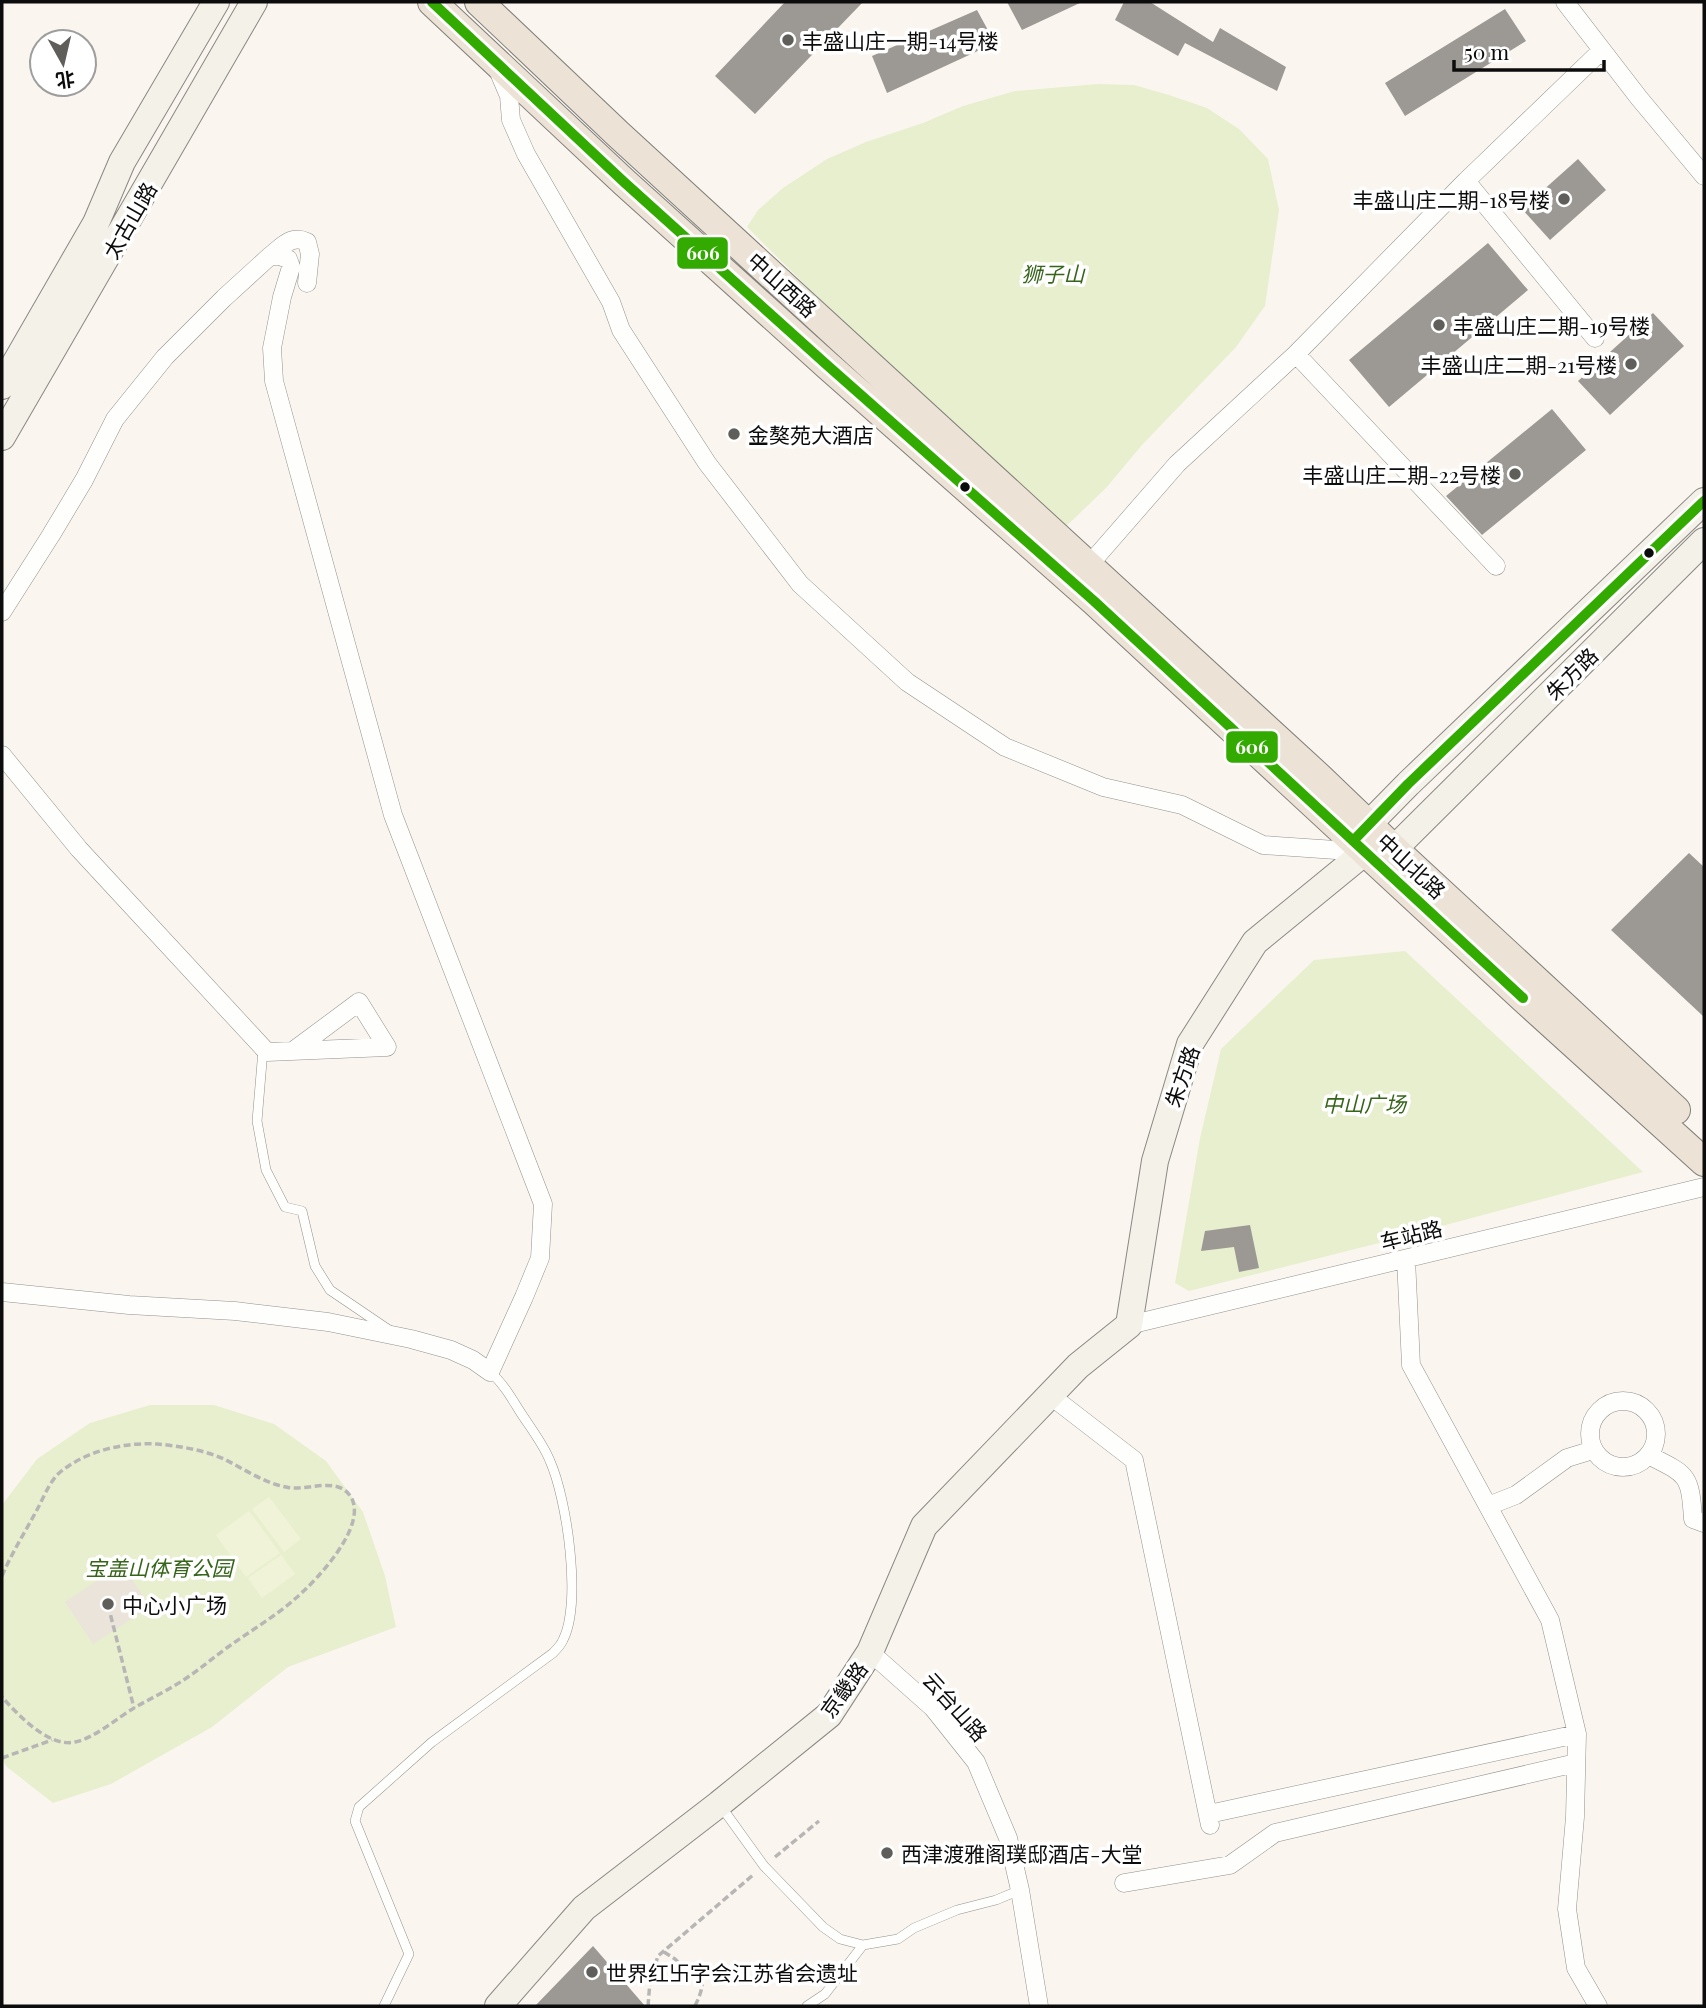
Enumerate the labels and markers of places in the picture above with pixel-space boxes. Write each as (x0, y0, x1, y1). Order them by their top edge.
place label: 丰盛山庄一期-14号楼 (802, 26, 999, 54)
marker: 丰盛山庄一期-14号楼 (780, 32, 796, 48)
place label: 丰盛山庄二期-18号楼 (1353, 185, 1550, 213)
marker: 丰盛山庄二期-18号楼 (1556, 191, 1572, 207)
place label: 丰盛山庄二期-19号楼 (1453, 311, 1650, 339)
marker: 丰盛山庄二期-19号楼 (1431, 317, 1447, 333)
place label: 丰盛山庄二期-21号楼 (1421, 350, 1617, 378)
marker: 丰盛山庄二期-21号楼 (1623, 356, 1639, 372)
place label: 金獒苑大酒店 (748, 420, 874, 448)
marker: 金獒苑大酒店 (726, 426, 742, 442)
place label: 丰盛山庄二期-22号楼 (1302, 460, 1501, 488)
marker: 丰盛山庄二期-22号楼 (1507, 466, 1523, 482)
unlabelled marker (958, 480, 972, 494)
unlabelled marker (1642, 546, 1656, 560)
place label: 中心小广场 (122, 1590, 227, 1618)
marker: 中心小广场 (100, 1596, 116, 1612)
place label: 西津渡雅阁璞邸酒店-大堂 (901, 1839, 1142, 1867)
marker: 西津渡雅阁璞邸酒店-大堂 (879, 1845, 895, 1861)
place label: 世界红卐字会江苏省会遗址 (606, 1958, 858, 1986)
marker: 世界红卐字会江苏省会遗址 (584, 1964, 600, 1980)

